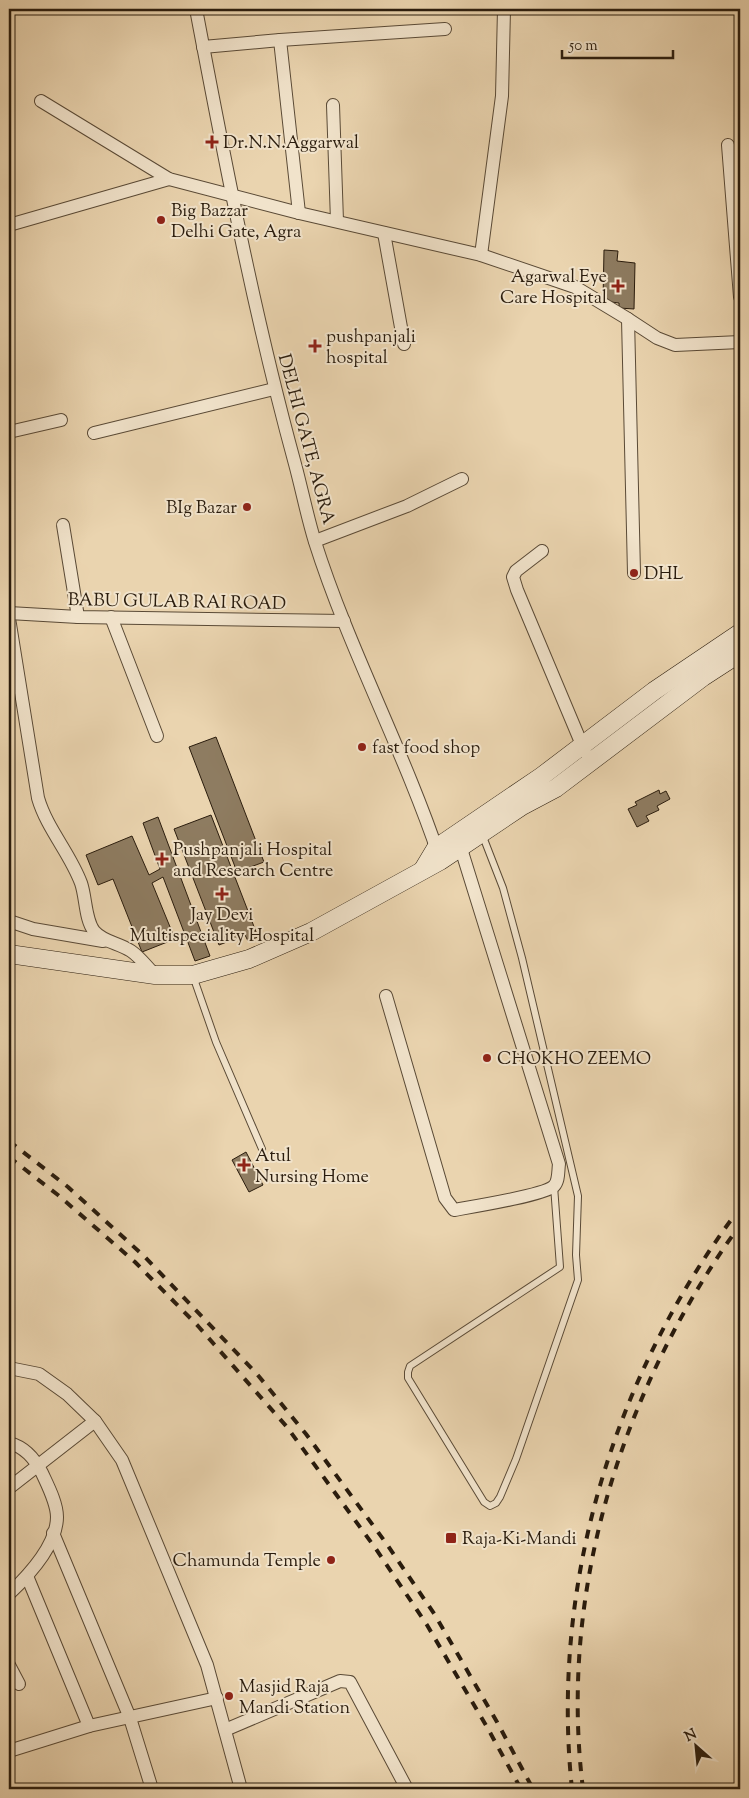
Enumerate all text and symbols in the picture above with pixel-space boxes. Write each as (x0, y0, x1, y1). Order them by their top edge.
scale bar (562, 28, 673, 60)
text: 50 m (568, 36, 598, 57)
place label: Dr.N.N.Aggarwal (223, 131, 359, 157)
marker: Dr.N.N.Aggarwal (205, 135, 219, 149)
place label: Big Bazzar Delhi Gate, Agra (171, 199, 301, 246)
marker: Big Bazzar Delhi Gate, Agra (155, 214, 167, 226)
place label: Agarwal Eye Care Hospital (500, 265, 607, 312)
marker: Agarwal Eye Care Hospital (611, 279, 625, 293)
place label: pushpanjali hospital (326, 325, 416, 372)
marker: pushpanjali hospital (308, 339, 322, 353)
street label: DELHI GATE, AGRA (270, 351, 340, 528)
place label: BIg Bazar (166, 496, 237, 522)
marker: BIg Bazar (241, 501, 253, 513)
place label: DHL (644, 562, 683, 588)
marker: DHL (628, 567, 640, 579)
street label: BABU GULAB RAI ROAD (68, 588, 286, 618)
place label: fast food shop (372, 736, 480, 762)
marker: fast food shop (356, 741, 368, 753)
place label: Pushpanjali Hospital and Research Centre (173, 838, 333, 885)
marker: Pushpanjali Hospital and Research Centre (155, 852, 169, 866)
marker: Jay Devi Multispeciality Hospital (215, 887, 229, 901)
place label: Jay Devi Multispeciality Hospital (130, 903, 314, 950)
place label: CHOKHO ZEEMO (497, 1047, 651, 1073)
marker: CHOKHO ZEEMO (481, 1052, 493, 1064)
place label: Atul Nursing Home (255, 1144, 369, 1191)
marker: Atul Nursing Home (237, 1158, 251, 1172)
place label: Raja-Ki-Mandi (462, 1527, 577, 1553)
marker: Raja-Ki-Mandi (444, 1531, 458, 1545)
place label: Chamunda Temple (172, 1549, 321, 1575)
marker: Chamunda Temple (325, 1554, 337, 1566)
place label: Masjid Raja Mandi Station (239, 1675, 350, 1722)
marker: Masjid Raja Mandi Station (223, 1690, 235, 1702)
north arrow (672, 1720, 722, 1770)
text: N (681, 1725, 701, 1748)

